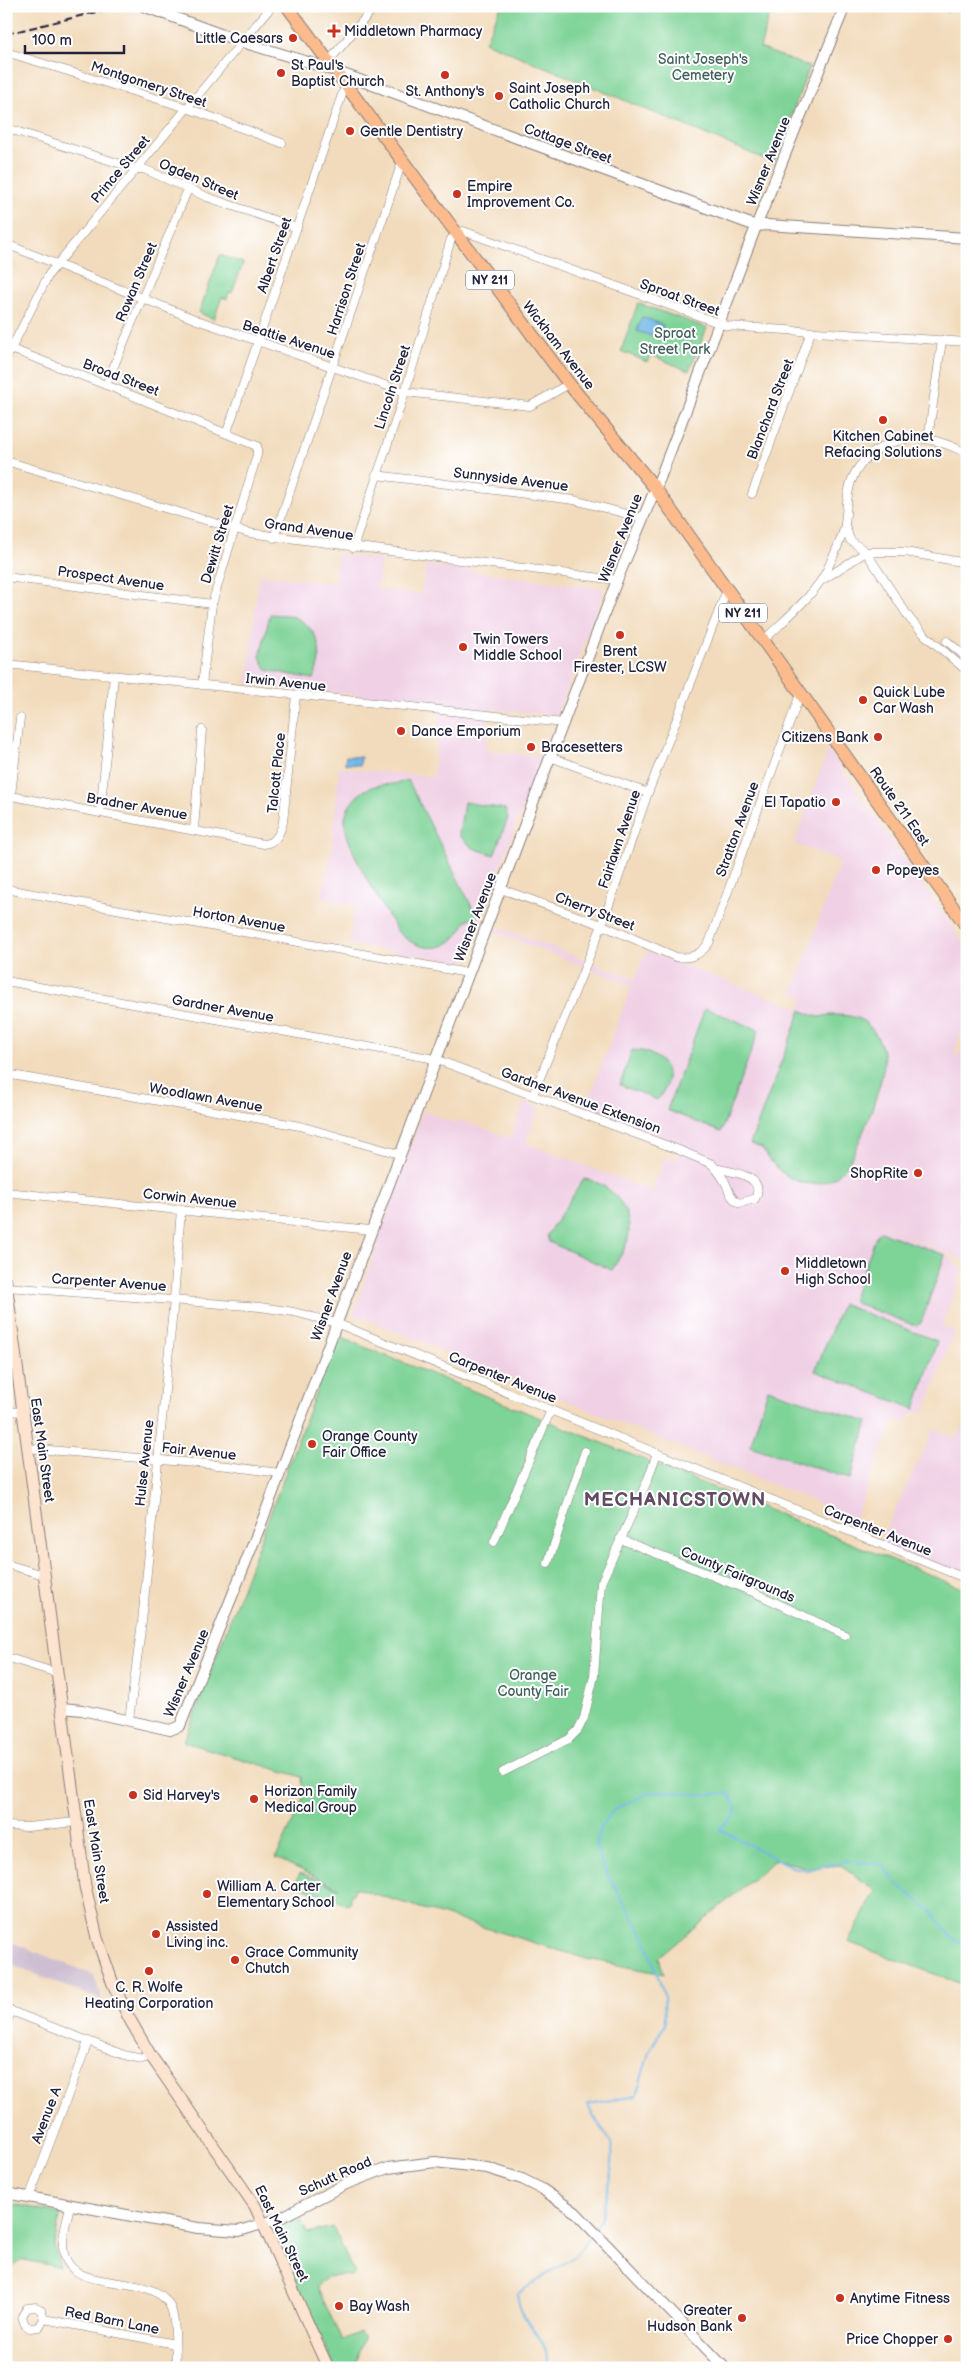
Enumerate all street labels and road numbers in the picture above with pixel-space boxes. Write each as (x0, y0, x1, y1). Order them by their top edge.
street label: Montgomery Street (89, 58, 210, 111)
street label: Wisner Avenue (743, 114, 794, 208)
street label: Cottage Street (522, 120, 615, 167)
street label: Prince Street (87, 132, 154, 206)
street label: Ogden Street (156, 155, 242, 204)
street label: Albert Street (254, 214, 296, 295)
street label: Rowan Street (112, 239, 161, 325)
street label: Harrison Street (324, 240, 370, 338)
road number: NY 211 (466, 270, 514, 290)
street label: Sproat Street (638, 275, 723, 320)
street label: Wickham Avenue (519, 298, 598, 393)
street label: Beattie Avenue (240, 316, 337, 363)
street label: Lincoln Street (371, 342, 414, 431)
street label: Broad Street (80, 355, 162, 400)
street label: Blanchard Street (743, 356, 798, 462)
street label: Sunnyside Avenue (453, 464, 569, 495)
street label: Wisner Avenue (595, 491, 646, 585)
street label: Dewitt Street (197, 502, 238, 586)
street label: Grand Avenue (263, 515, 355, 544)
street label: Prospect Avenue (57, 563, 165, 594)
road number: NY 211 (719, 604, 767, 622)
street label: Irwin Avenue (245, 670, 327, 695)
street label: Talcott Place (264, 732, 289, 814)
street label: Route 211 East (866, 763, 934, 850)
street label: Stratton Avenue (712, 779, 763, 879)
street label: Fairlawn Avenue (595, 788, 644, 891)
street label: Bradner Avenue (85, 789, 189, 824)
street label: Wisner Avenue (451, 870, 500, 964)
street label: Cherry Street (552, 888, 638, 935)
street label: Horton Avenue (191, 903, 287, 936)
street label: Gardner Avenue (171, 991, 275, 1026)
street label: Gardner Avenue Extension (499, 1064, 663, 1137)
street label: Woodlawn Avenue (148, 1079, 264, 1116)
street label: Corwin Avenue (142, 1185, 238, 1212)
street label: Wisner Avenue (307, 1249, 356, 1343)
street label: Carpenter Avenue (51, 1270, 167, 1295)
street label: Carpenter Avenue (446, 1348, 559, 1407)
street label: East Main Street (27, 1397, 58, 1504)
street label: Hulse Avenue (131, 1419, 158, 1507)
street label: Fair Avenue (161, 1439, 237, 1464)
street label: Carpenter Avenue (821, 1501, 934, 1560)
street label: County Fairgrounds (678, 1543, 797, 1606)
street label: Wisner Avenue (160, 1626, 213, 1720)
street label: East Main Street (80, 1798, 113, 1905)
street label: Avenue A (28, 2084, 65, 2146)
street label: Schutt Road (296, 2153, 374, 2200)
street label: East Main Street (251, 2182, 313, 2285)
street label: Red Barn Lane (63, 2303, 161, 2338)

